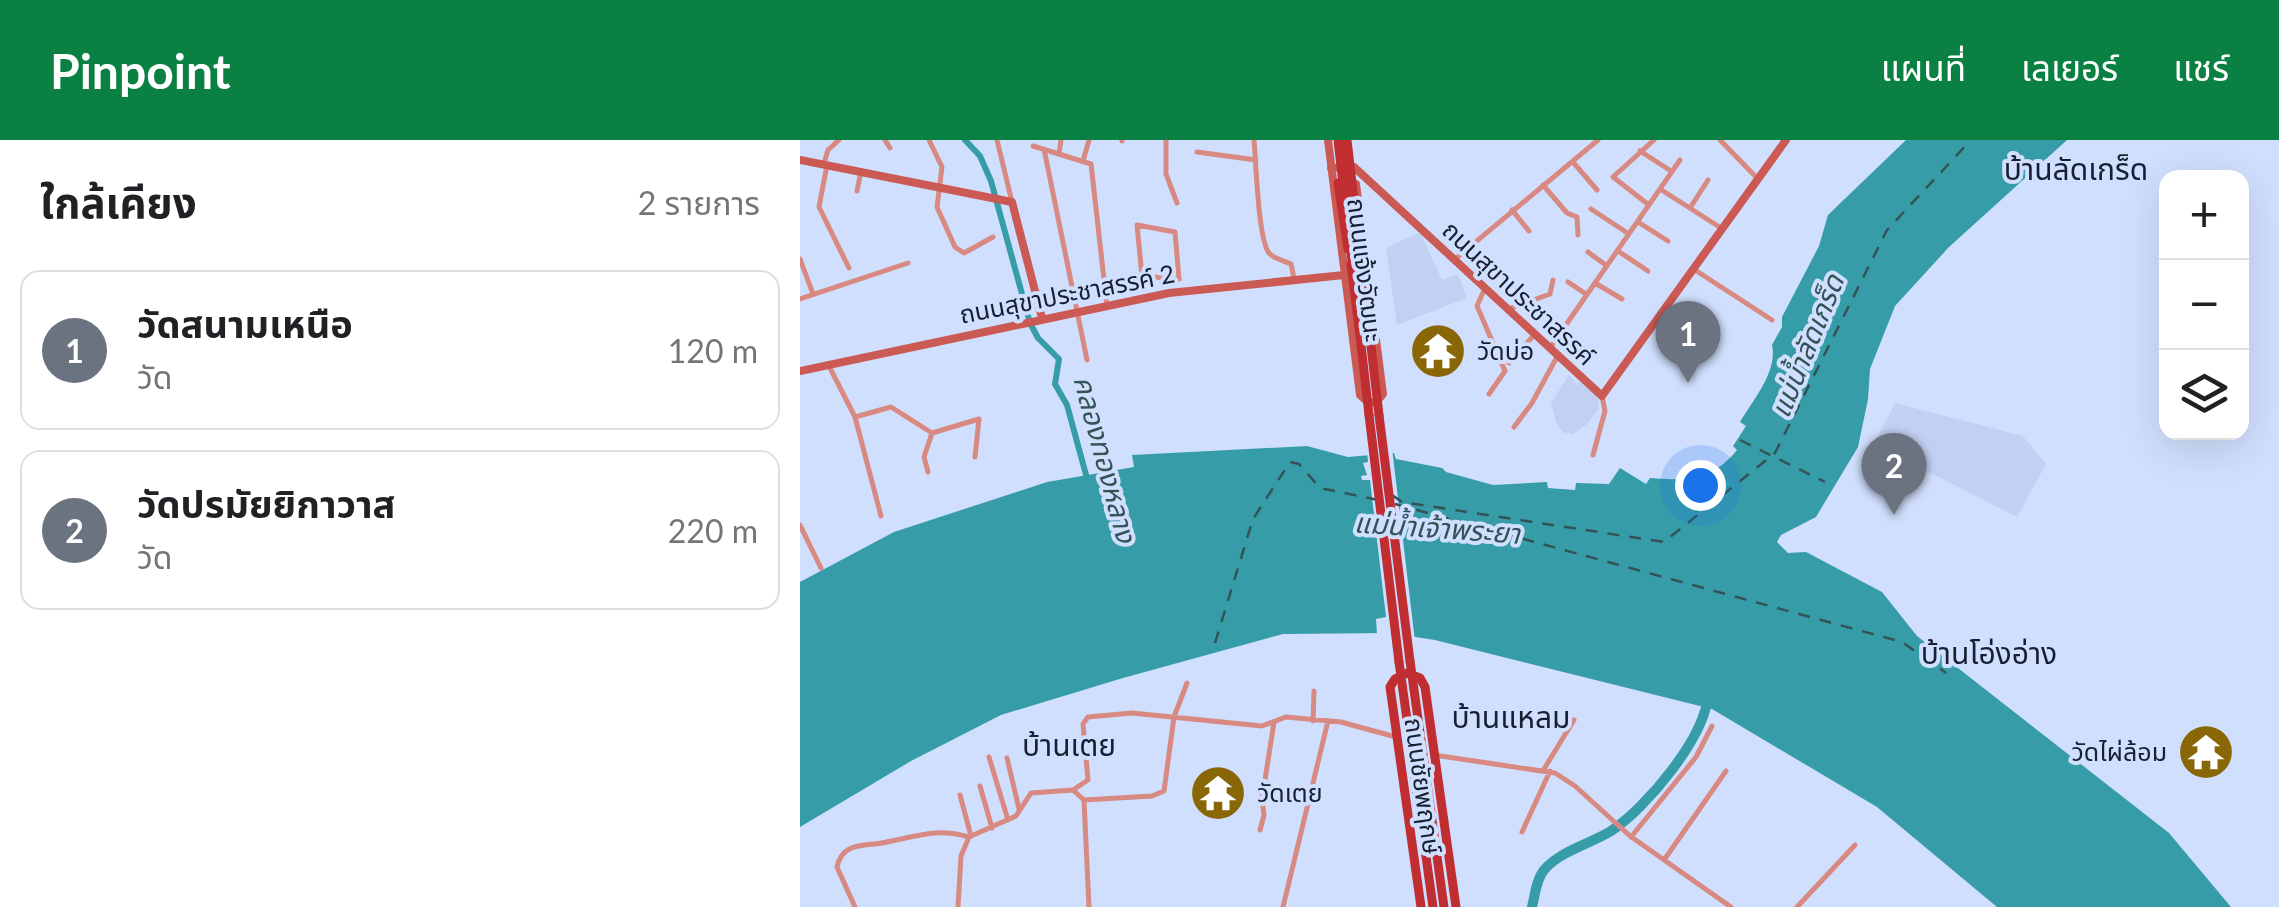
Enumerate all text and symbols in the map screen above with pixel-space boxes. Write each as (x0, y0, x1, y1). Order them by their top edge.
text: Pinpoint (50, 42, 231, 99)
text: แผนที่ (1881, 46, 1966, 88)
text: เลเยอร์ (2021, 46, 2118, 88)
text: แชร์ (2173, 46, 2229, 88)
district label: บ้านลัดเกร็ด (2004, 150, 2148, 186)
map controls (2159, 170, 2249, 440)
button: + (2159, 170, 2249, 260)
text: ใกล้เคียง (40, 177, 197, 227)
text: 2 รายการ (638, 183, 760, 222)
street label: ถนนแจ้งวัฒนะ (1342, 196, 1390, 343)
street label: ถนนสุขาประชาสรรค์ (1436, 214, 1602, 372)
street label: ถนนสุขาประชาสรรค์ 2 (957, 257, 1177, 331)
button: − (2159, 260, 2249, 350)
water label: แม่น้ำลัดเกร็ด (1761, 268, 1850, 422)
text: วัดสนามเหนือ (137, 300, 353, 346)
pin: 1 (1656, 300, 1720, 383)
temple icon: วัดบ่อ (1408, 321, 1468, 381)
text: 1 (65, 331, 84, 370)
text: 120 m (668, 331, 758, 370)
place label: วัดบ่อ (1477, 335, 1534, 365)
button: layers (2159, 350, 2249, 440)
text: วัด (137, 357, 172, 396)
water label: คลองทองหลาง (1067, 372, 1145, 548)
pin: 2 (1862, 432, 1926, 515)
your location (1675, 460, 1726, 511)
text: วัดปรมัยยิกาวาส (137, 480, 395, 526)
water label: แม่น้ำเจ้าพระยา (1353, 503, 1523, 550)
text: 2 (65, 511, 84, 550)
text: 220 m (668, 511, 758, 550)
text: วัด (137, 537, 172, 576)
district label: บ้านโอ่งอ่าง (1921, 634, 2057, 670)
district label: บ้านแหลม (1452, 698, 1570, 734)
street label: ถนนชัยพฤกษ์ (1400, 716, 1448, 856)
temple icon: วัดไผ่ล้อม (2176, 722, 2236, 782)
district label: บ้านเตย (1022, 726, 1116, 762)
place label: วัดไผ่ล้อม (2072, 736, 2167, 766)
temple icon: วัดเตย (1188, 763, 1248, 823)
place label: วัดเตย (1257, 777, 1323, 807)

